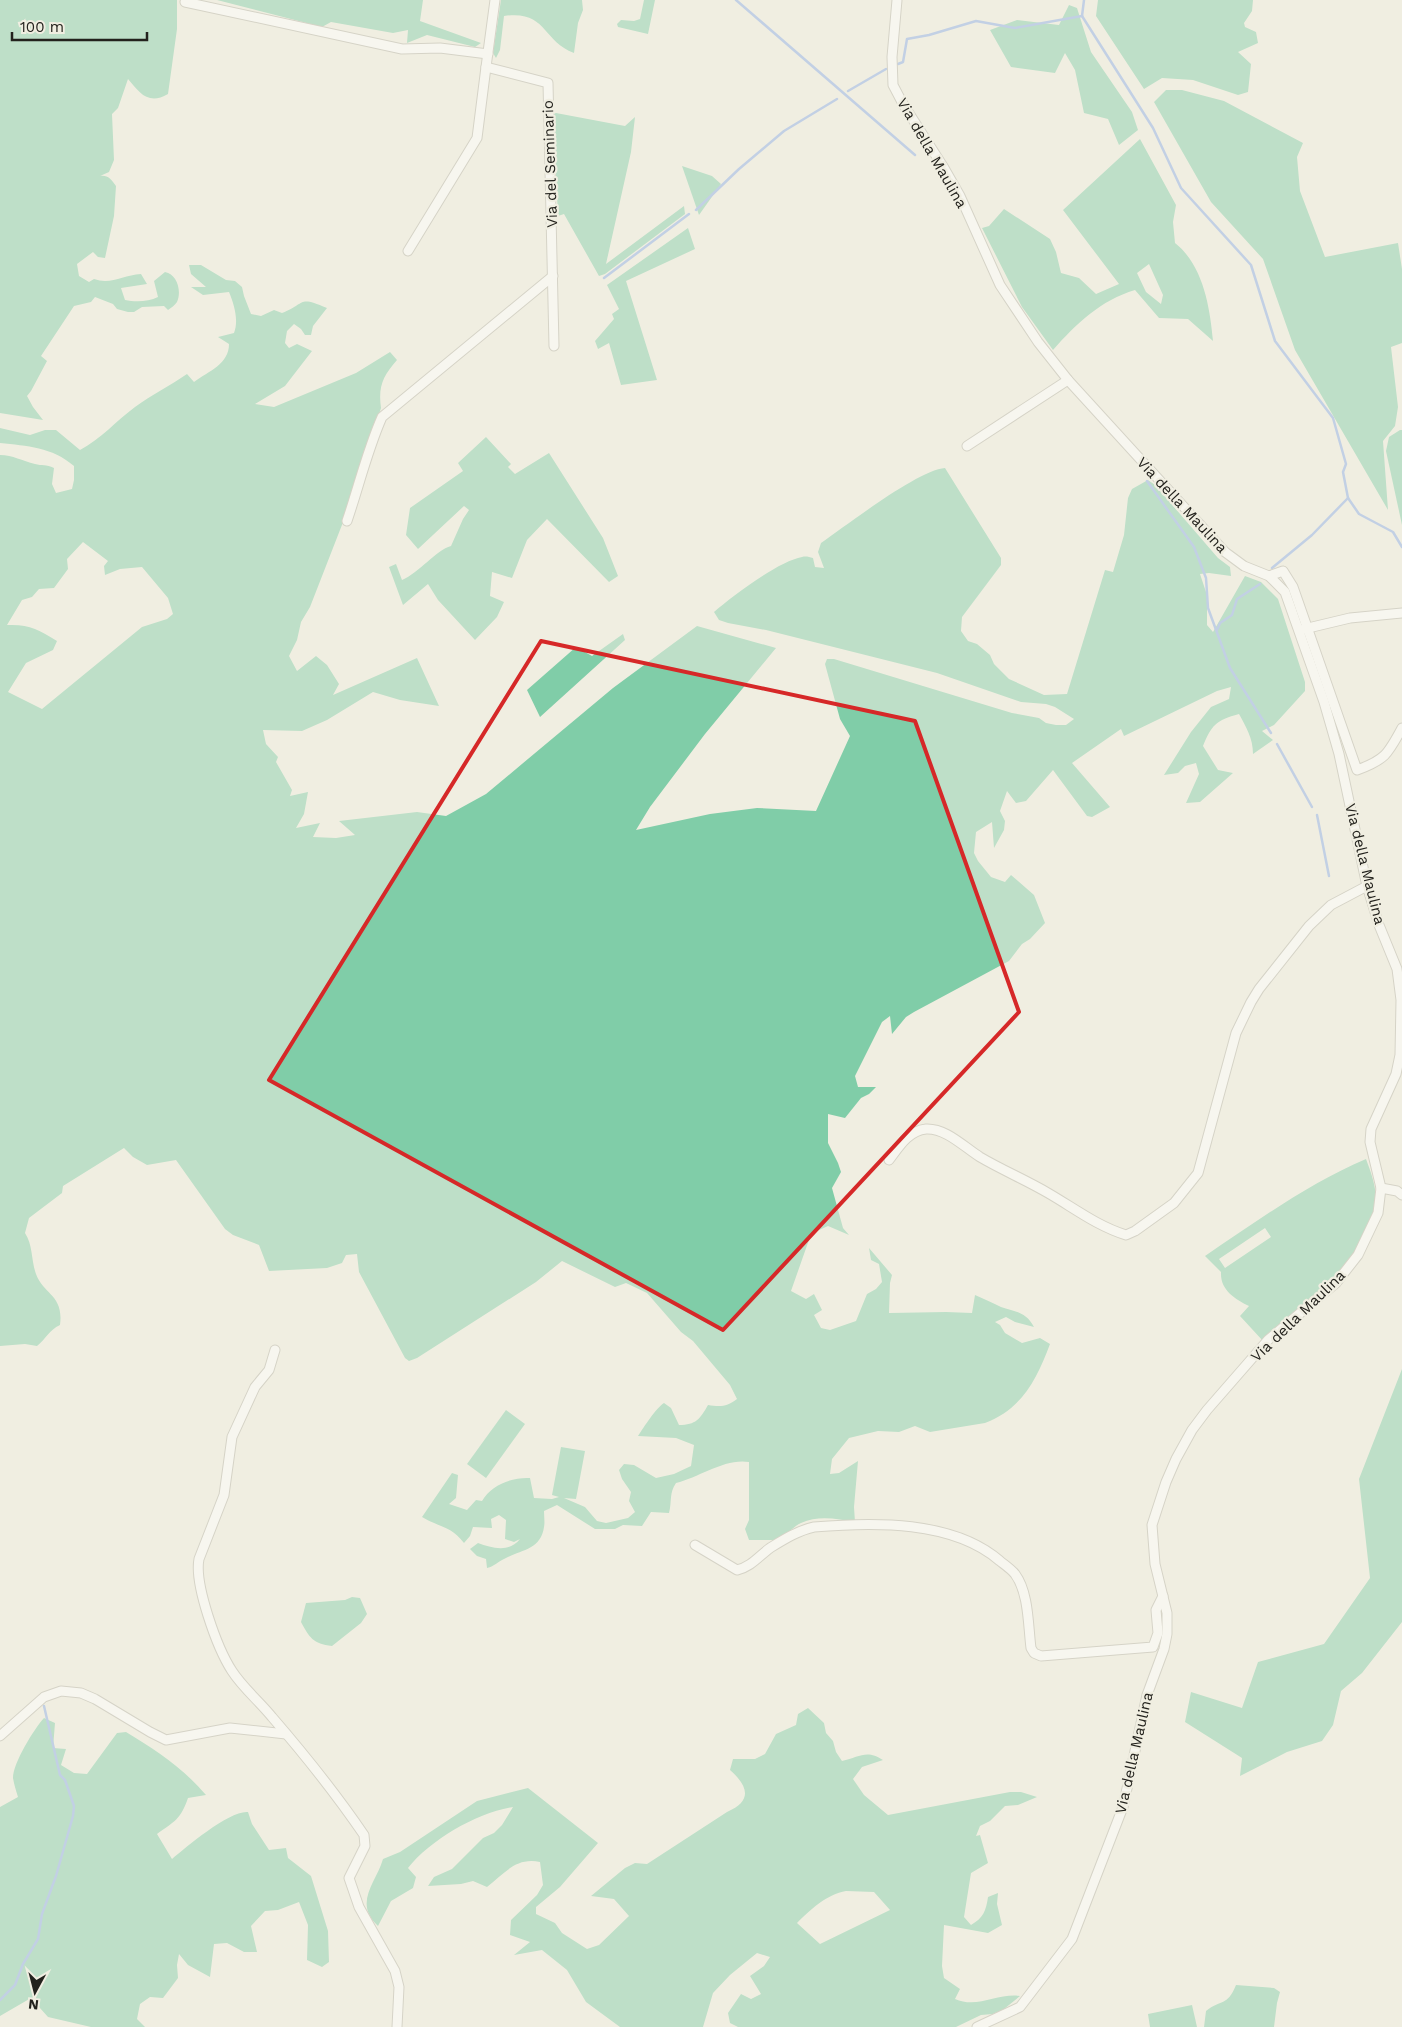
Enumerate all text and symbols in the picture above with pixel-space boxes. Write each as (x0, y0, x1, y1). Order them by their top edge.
scale bar (12, 10, 148, 42)
text: 100 m (20, 18, 64, 36)
street label: Via della Maulina (893, 95, 971, 212)
street label: Via del Seminario (539, 100, 561, 228)
street label: Via della Maulina (1133, 453, 1231, 557)
street label: Via della Maulina (1341, 802, 1389, 927)
street label: Via della Maulina (1247, 1266, 1349, 1366)
street label: Via della Maulina (1111, 1690, 1157, 1816)
north arrow (10, 1967, 60, 2017)
text: N (27, 1996, 40, 2013)

